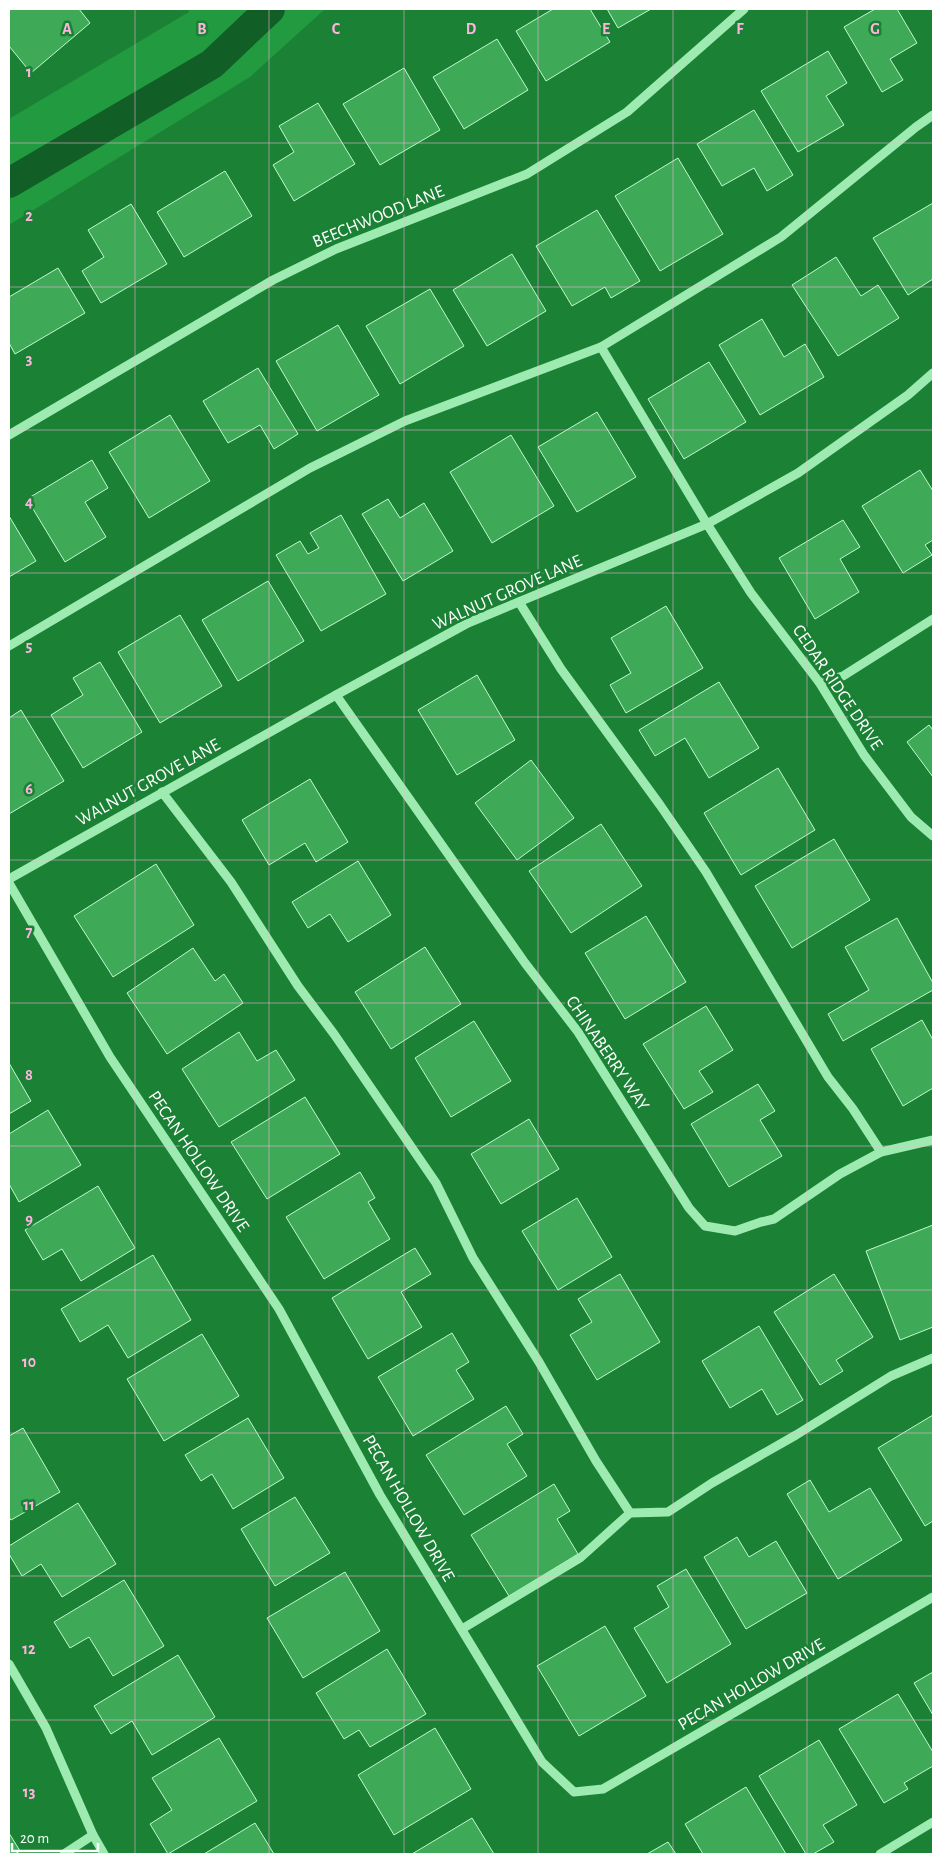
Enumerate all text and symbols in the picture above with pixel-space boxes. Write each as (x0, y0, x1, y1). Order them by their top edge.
text: A (62, 21, 72, 37)
text: B (197, 21, 207, 37)
text: C (332, 21, 341, 37)
text: D (466, 21, 477, 37)
text: E (602, 21, 610, 37)
text: F (736, 21, 744, 37)
text: G (870, 21, 880, 37)
text: 1 (26, 64, 32, 80)
street label: BEECHWOOD LANE (310, 182, 447, 252)
text: 2 (25, 208, 33, 224)
text: 3 (26, 351, 33, 367)
text: 4 (25, 494, 33, 510)
street label: WALNUT GROVE LANE (430, 552, 585, 634)
street label: CEDAR RIDGE DRIVE (789, 622, 886, 754)
text: 5 (26, 638, 33, 654)
street label: WALNUT GROVE LANE (74, 736, 224, 830)
text: 6 (25, 781, 33, 797)
text: 7 (26, 924, 33, 940)
street label: CHINABERRY WAY (562, 993, 652, 1115)
text: 8 (25, 1067, 33, 1083)
street label: PECAN HOLLOW DRIVE (144, 1088, 252, 1236)
text: 9 (25, 1211, 33, 1227)
text: 10 (22, 1354, 36, 1370)
street label: PECAN HOLLOW DRIVE (359, 1432, 458, 1585)
text: 11 (23, 1497, 35, 1513)
street label: PECAN HOLLOW DRIVE (675, 1635, 828, 1734)
text: 12 (22, 1641, 36, 1657)
text: 13 (23, 1784, 35, 1800)
scale bar (12, 1820, 99, 1852)
text: 20 m (20, 1831, 49, 1846)

